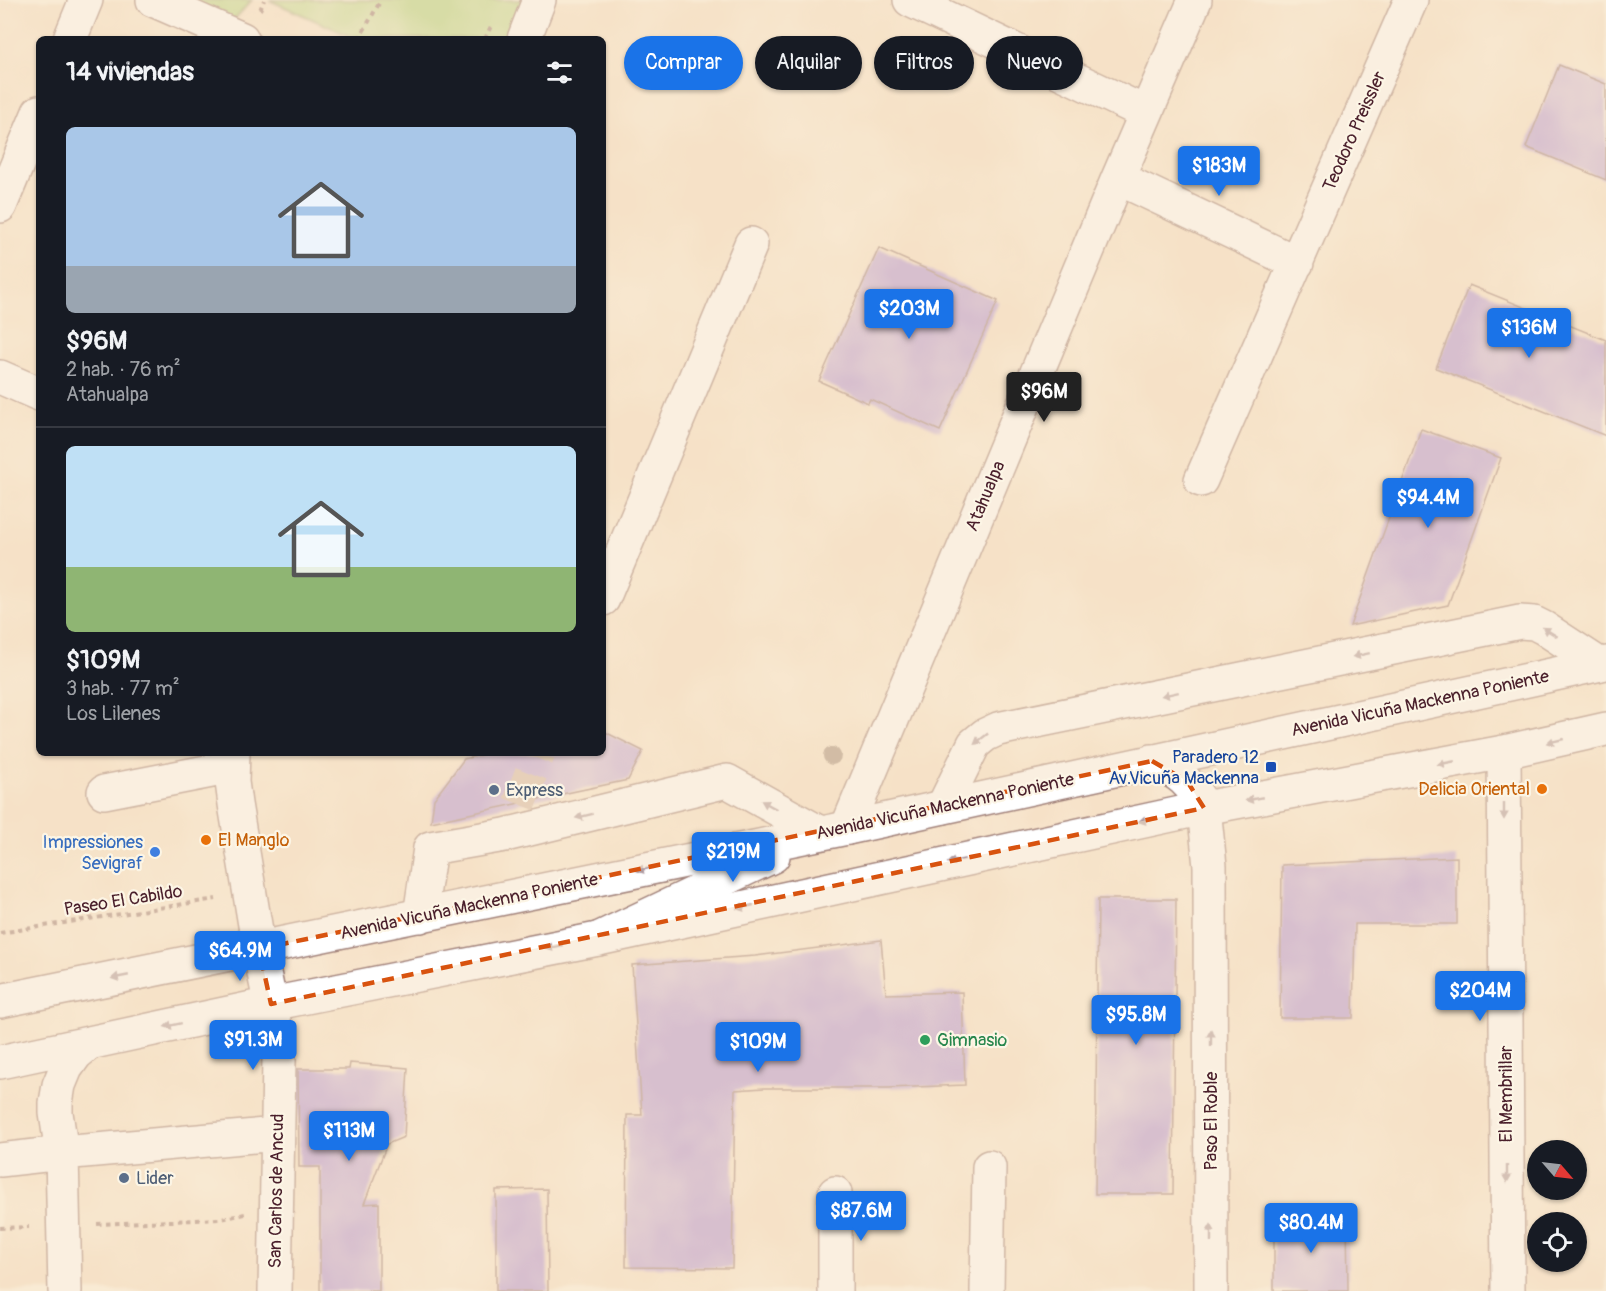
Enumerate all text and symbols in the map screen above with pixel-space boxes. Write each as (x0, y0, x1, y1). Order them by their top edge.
chip: Comprar (624, 36, 743, 90)
chip: Alquilar (755, 36, 862, 90)
chip: Filtros (874, 36, 974, 90)
chip: Nuevo (986, 36, 1083, 90)
text: 14 viviendas (66, 56, 194, 88)
icon: filters (543, 56, 576, 89)
street label: Teodoro Preissler (1318, 67, 1391, 195)
pin: $183M (1177, 146, 1261, 197)
text: $183M (1192, 153, 1246, 178)
icon: home (267, 166, 375, 274)
pin: $203M (867, 289, 951, 340)
text: $203M (878, 296, 940, 321)
pin: $136M (1487, 308, 1571, 359)
text: $136M (1501, 315, 1557, 340)
text: $96M (66, 325, 127, 357)
text: 2 hab. · 76 m² (66, 357, 181, 382)
pin: $96M (1008, 372, 1080, 423)
text: $96M (1020, 379, 1068, 404)
text: Atahualpa (66, 382, 149, 407)
street label: Atahualpa (960, 457, 1011, 535)
pin: $94.4M (1379, 478, 1477, 529)
icon: home (267, 485, 375, 593)
text: $94.4M (1396, 485, 1460, 510)
one-way arrow (1541, 627, 1558, 638)
text: $109M (66, 644, 140, 676)
one-way arrow (1351, 651, 1370, 660)
street label: Avenida Vicuña Mackenna Poniente (1289, 665, 1551, 742)
text: 3 hab. · 77 m² (66, 676, 180, 701)
one-way arrow (1160, 690, 1179, 699)
text: Los Lilenes (66, 701, 160, 726)
one-way arrow (973, 733, 989, 746)
one-way arrow (1545, 737, 1564, 746)
place label: Paradero 12 Av.Vicuña Mackenna (1108, 746, 1259, 790)
one-way arrow (1436, 759, 1455, 768)
marker: Paradero 12 Av.Vicuña Mackenna (1264, 760, 1278, 774)
street label: Avenida Vicuña Mackenna Poniente (814, 768, 1076, 845)
place label: Delicia Oriental (1418, 778, 1530, 801)
place label: Express (506, 779, 563, 802)
marker: Delicia Oriental (1535, 782, 1549, 796)
marker: Express (487, 783, 501, 797)
one-way arrow (1245, 795, 1264, 804)
one-way arrow (760, 800, 777, 810)
one-way arrow (1499, 801, 1509, 820)
one-way arrow (575, 812, 594, 822)
one-way arrow (1137, 816, 1156, 825)
place label: El Manglo (218, 829, 290, 852)
place label: Impressiones Sevigraf (43, 831, 144, 875)
pin: $219M (691, 832, 775, 883)
marker: El Manglo (199, 833, 213, 847)
text: $219M (706, 839, 760, 864)
marker: Impressiones Sevigraf (148, 845, 162, 859)
one-way arrow (947, 857, 966, 867)
one-way arrow (636, 865, 655, 874)
street label: Avenida Vicuña Mackenna Poniente (338, 868, 600, 945)
street label: Paseo El Cabildo (62, 880, 184, 921)
one-way arrow (735, 903, 754, 912)
pin: $64.9M (191, 931, 289, 982)
text: $64.9M (208, 938, 272, 963)
one-way arrow (545, 943, 564, 952)
pin: $204M (1438, 971, 1522, 1022)
one-way arrow (110, 973, 129, 982)
text: $204M (1449, 978, 1511, 1003)
pin: $95.8M (1087, 995, 1185, 1046)
text: $95.8M (1106, 1002, 1166, 1027)
pin: $91.3M (204, 1020, 302, 1071)
one-way arrow (163, 1021, 182, 1030)
pin: $109M (716, 1022, 800, 1073)
text: $91.3M (224, 1027, 282, 1052)
one-way arrow (1206, 1028, 1216, 1047)
text: $109M (729, 1029, 787, 1054)
place label: Gimnasio (937, 1029, 1007, 1052)
marker: Gimnasio (918, 1033, 932, 1047)
street label: El Membrillar (1495, 1045, 1518, 1143)
street label: Paso El Roble (1200, 1071, 1223, 1170)
pin: $113M (307, 1111, 391, 1162)
street label: San Carlos de Ancud (264, 1113, 289, 1269)
text: $113M (323, 1118, 375, 1143)
north arrow (1527, 1140, 1587, 1200)
map controls (1527, 1140, 1587, 1272)
one-way arrow (1502, 1164, 1512, 1183)
place label: Lider (136, 1167, 174, 1190)
marker: Lider (117, 1171, 131, 1185)
pin: $87.6M (812, 1191, 910, 1242)
text: $87.6M (830, 1198, 892, 1223)
pin: $80.4M (1262, 1203, 1360, 1254)
text: $80.4M (1279, 1210, 1343, 1235)
button: locate (1527, 1212, 1587, 1272)
one-way arrow (1206, 1223, 1216, 1242)

